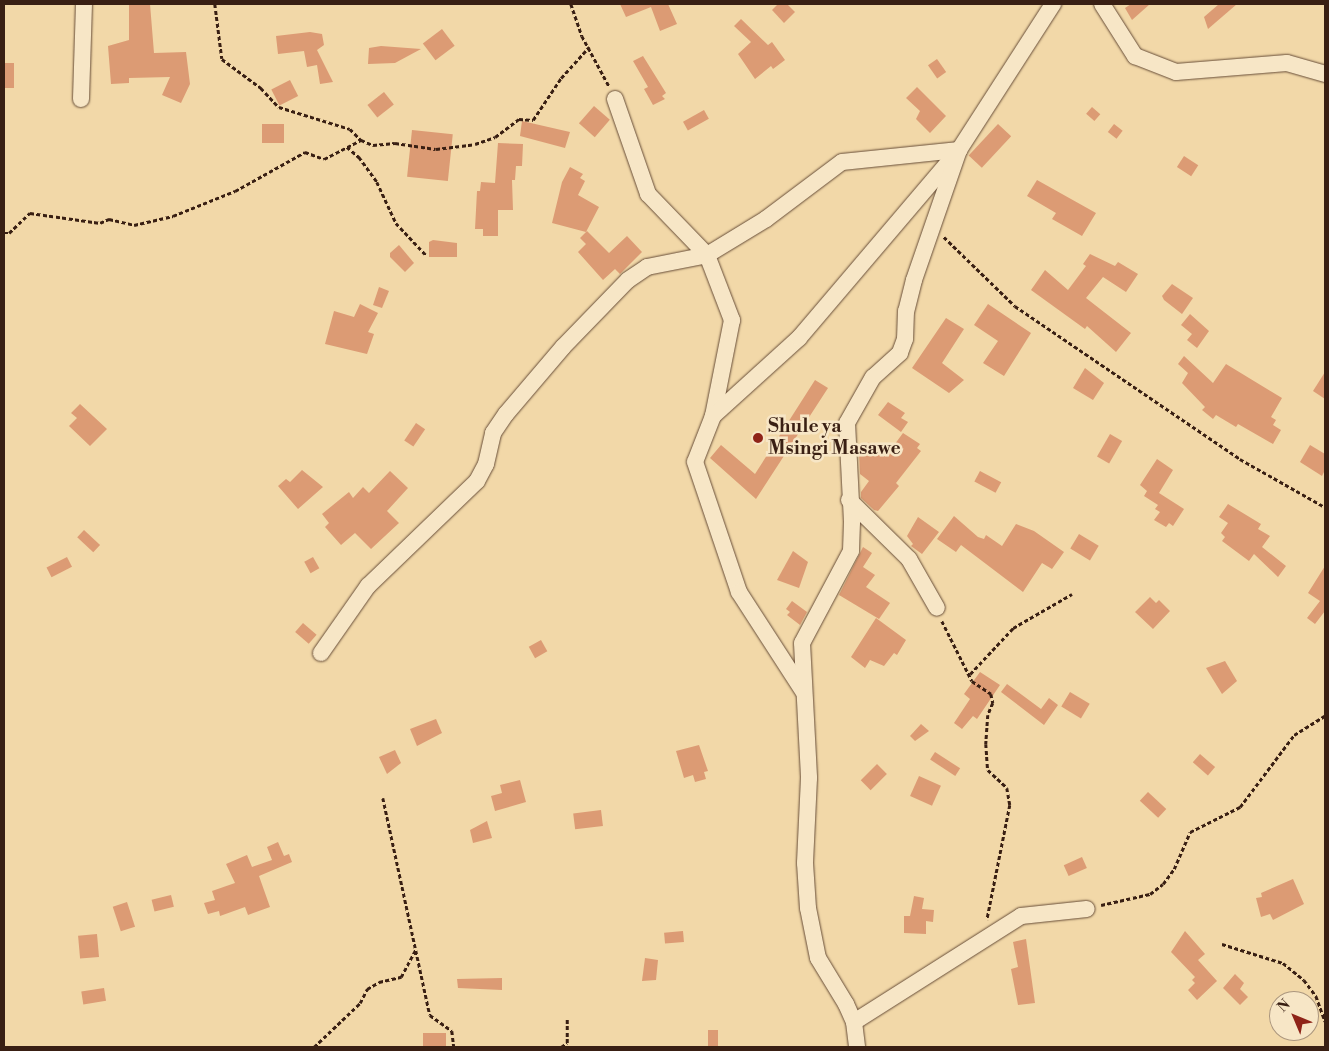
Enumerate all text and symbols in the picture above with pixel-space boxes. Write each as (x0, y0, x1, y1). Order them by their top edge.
place label: Shule ya Msingi Masawe (768, 416, 901, 460)
marker: Shule ya Msingi Masawe (752, 432, 764, 444)
north arrow (1269, 991, 1319, 1041)
text: N (1274, 996, 1294, 1016)

